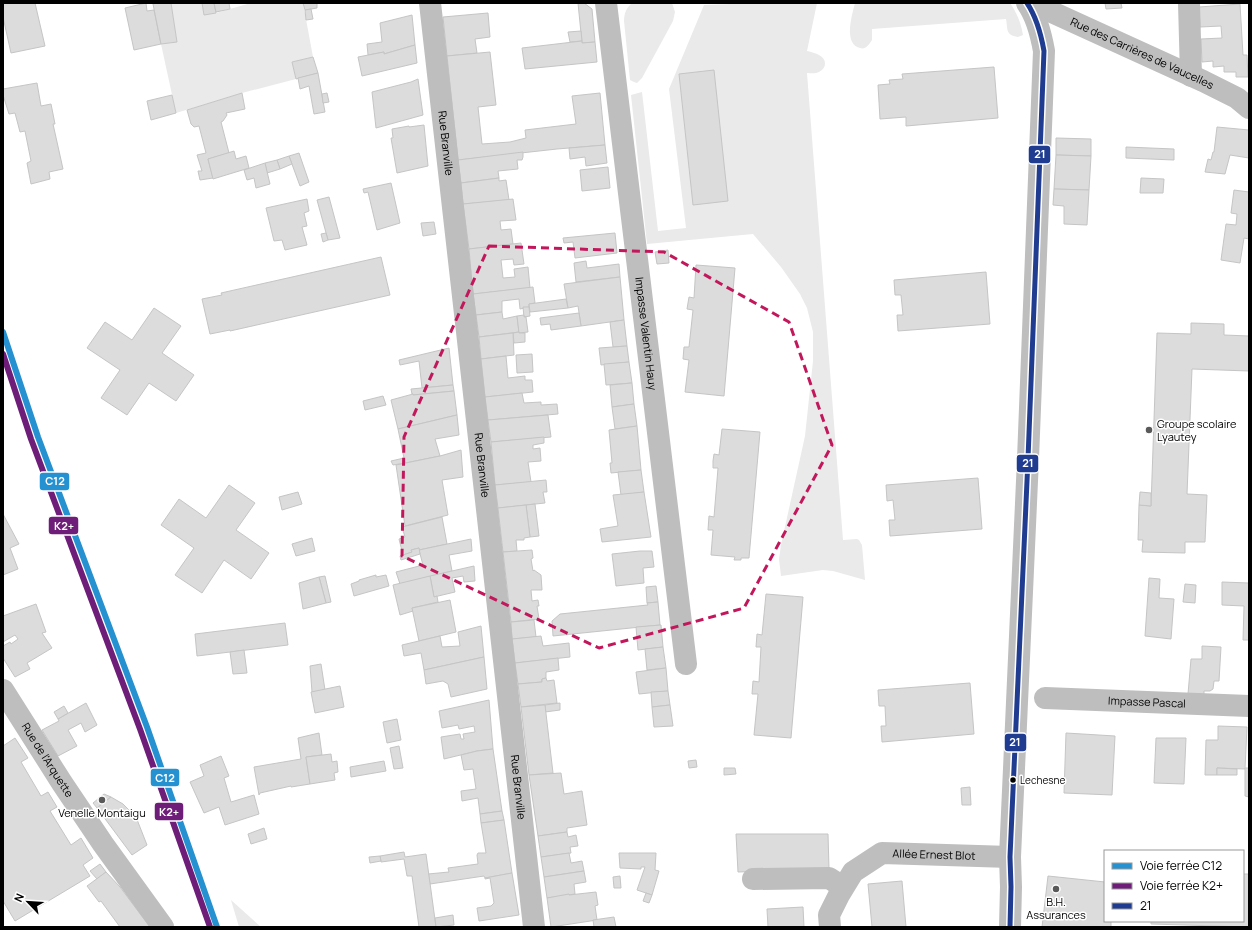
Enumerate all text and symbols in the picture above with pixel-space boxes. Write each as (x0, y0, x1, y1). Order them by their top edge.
street label: Rue des Carrières de Vaucelles (1068, 14, 1217, 92)
street label: Rue Branville (435, 110, 457, 177)
line badge: 21 (1028, 145, 1051, 164)
text: 21 (1034, 146, 1046, 161)
street label: Impasse Valentin Hauy (632, 276, 661, 391)
place label: Groupe scolaire Lyautey (1157, 416, 1237, 444)
marker: Groupe scolaire Lyautey (1144, 425, 1154, 435)
street label: Rue Branville (471, 432, 494, 499)
line badge: 21 (1016, 454, 1039, 473)
text: 21 (1022, 455, 1034, 470)
line badge: C12 (39, 472, 70, 491)
text: C12 (45, 473, 65, 488)
line badge: K2+ (48, 516, 79, 535)
text: K2+ (54, 518, 74, 533)
street label: Impasse Pascal (1108, 692, 1186, 711)
street label: Rue de l'Arquette (19, 720, 78, 800)
line badge: 21 (1004, 733, 1027, 752)
text: 21 (1009, 734, 1021, 749)
street label: Rue Branville (508, 754, 530, 821)
line badge: C12 (150, 768, 180, 787)
text: C12 (155, 770, 175, 785)
place label: Lechesne (1020, 773, 1065, 787)
marker: Lechesne (1008, 775, 1018, 785)
marker: Venelle Montaigu (97, 795, 107, 805)
line badge: K2+ (154, 802, 184, 821)
text: K2+ (159, 804, 179, 819)
place label: Venelle Montaigu (58, 805, 146, 820)
street label: Allée Ernest Blot (892, 845, 976, 863)
legend (1104, 850, 1244, 922)
text: Voie ferrée C12 (1140, 857, 1222, 874)
text: Voie ferrée K2+ (1140, 877, 1223, 894)
north arrow (8, 882, 48, 922)
marker: B.H. Assurances (1051, 884, 1061, 894)
text: N (10, 891, 27, 904)
place label: B.H. Assurances (1026, 894, 1086, 922)
text: 21 (1140, 897, 1152, 914)

